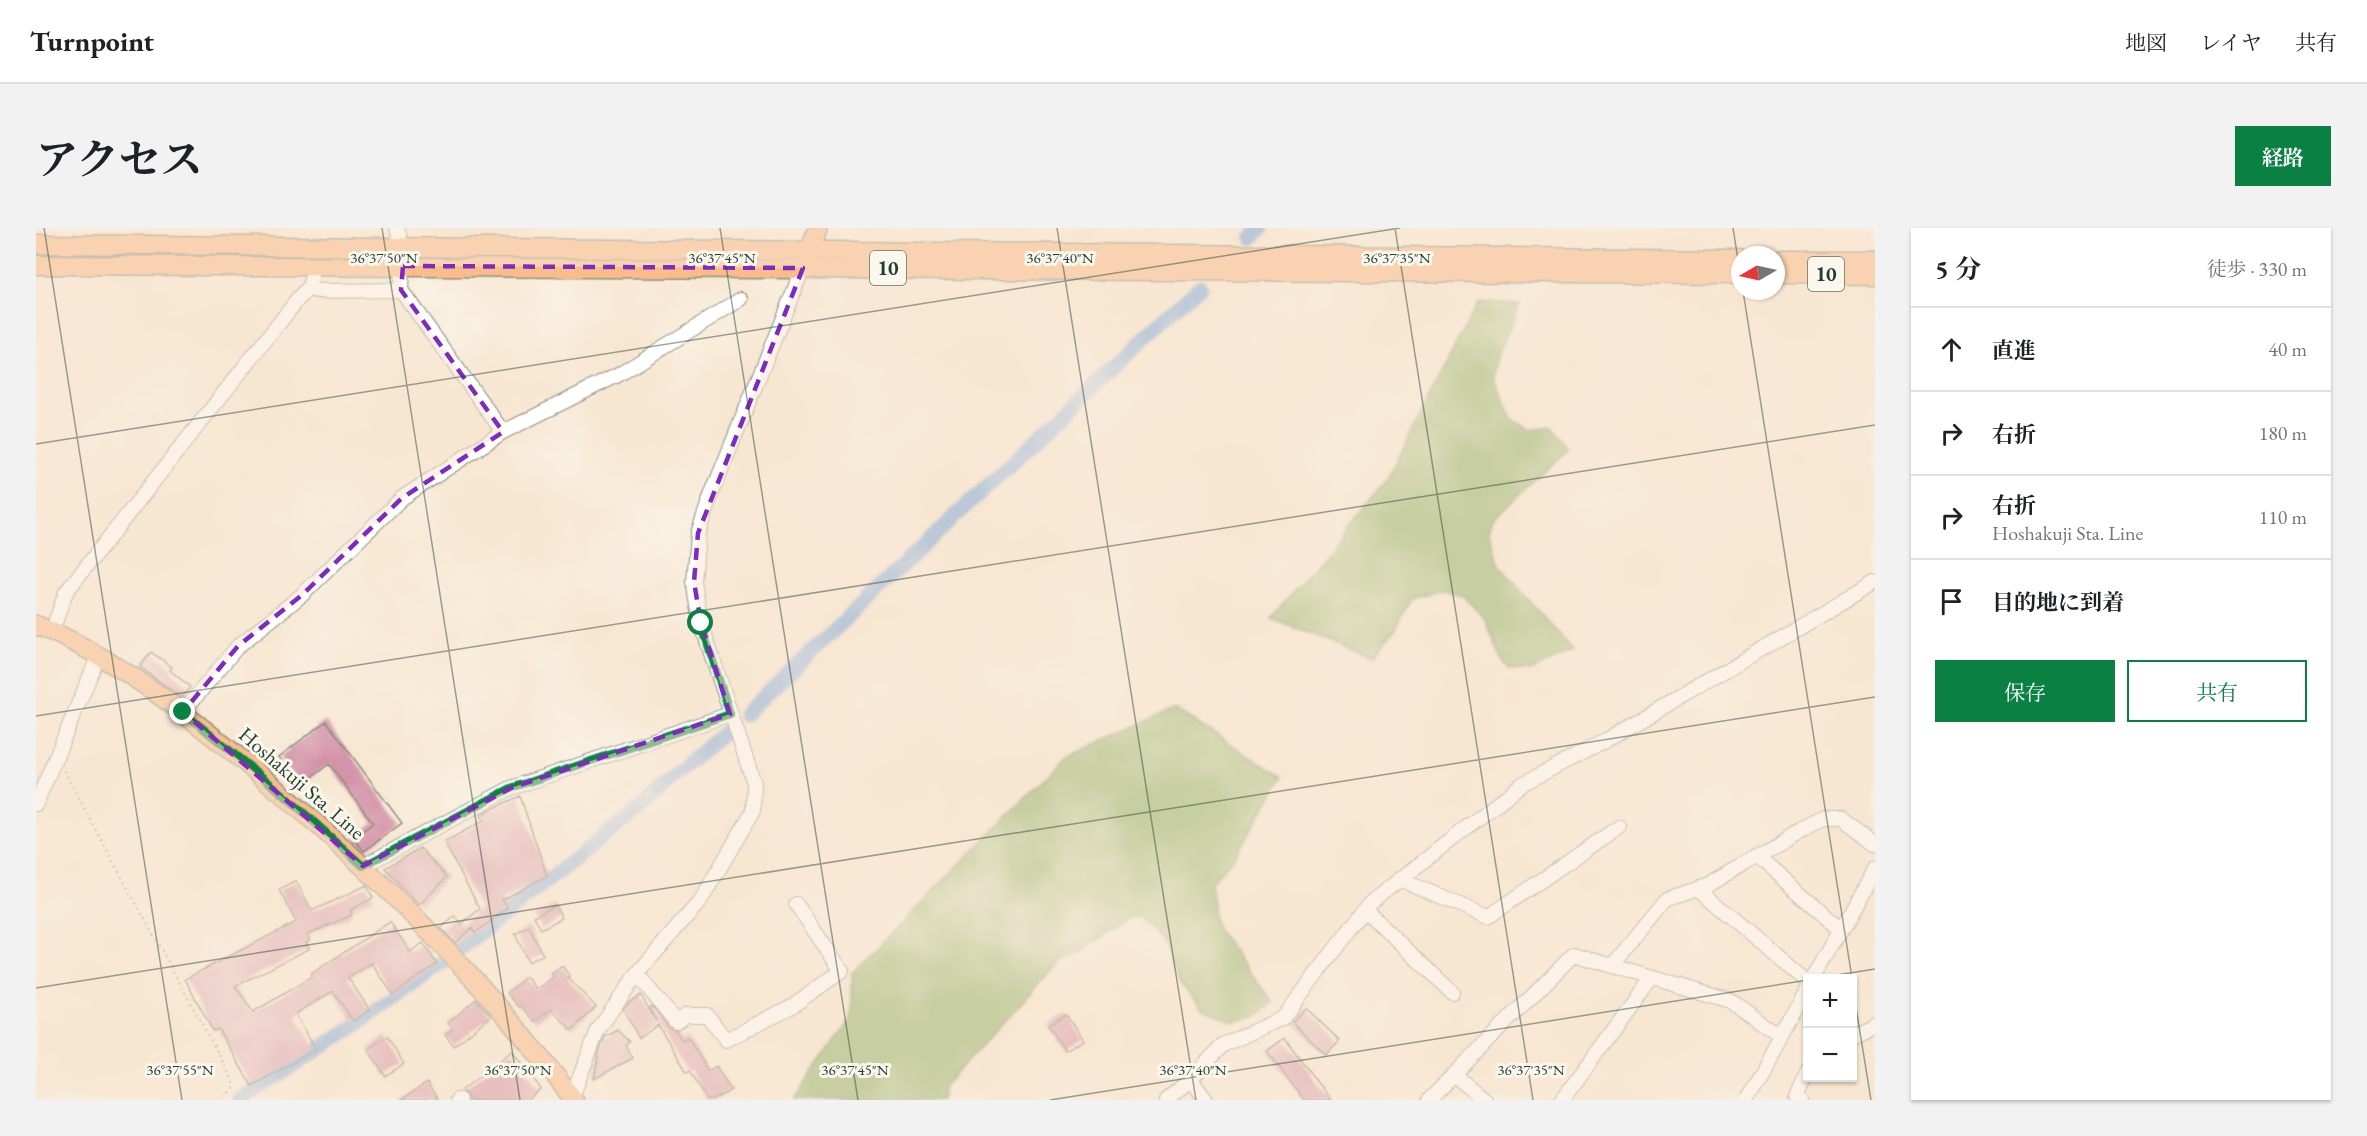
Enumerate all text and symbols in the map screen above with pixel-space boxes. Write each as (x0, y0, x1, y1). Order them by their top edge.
text: Turnpoint (30, 23, 154, 59)
text: 地図 (2125, 29, 2167, 56)
text: レイヤ (2200, 29, 2262, 56)
text: 共有 (2295, 29, 2337, 56)
button: 経路 (2235, 126, 2331, 186)
text: アクセス (36, 132, 203, 187)
north arrow (1731, 246, 1785, 300)
text: 36°37'50"N (350, 248, 418, 267)
text: 36°37'45"N (688, 248, 756, 267)
text: 36°37'40"N (1026, 248, 1094, 267)
text: 36°37'35"N (1363, 248, 1431, 267)
road number: 10 (870, 251, 906, 285)
text: 5 分 (1935, 252, 1981, 286)
text: 徒歩 · 330 m (2207, 256, 2307, 282)
road number: 10 (1808, 257, 1844, 291)
icon: ahead (1935, 333, 1968, 366)
text: 直進 (1992, 336, 2036, 365)
text: 40 m (2268, 336, 2307, 362)
icon: right (1935, 417, 1968, 450)
text: 右折 (1992, 420, 2036, 449)
text: 180 m (2259, 420, 2307, 446)
text: 右折 (1992, 491, 2036, 520)
icon: right (1935, 501, 1968, 534)
text: 110 m (2259, 504, 2307, 530)
text: Hoshakuji Sta. Line (1992, 520, 2143, 546)
icon: arrive (1935, 585, 1968, 618)
text: 目的地に到着 (1992, 588, 2124, 617)
route start (687, 609, 713, 635)
button: 保存 (1935, 660, 2115, 722)
button: 共有 (2127, 660, 2307, 722)
route end (169, 698, 195, 724)
street label: Hoshakuji Sta. Line (233, 721, 371, 845)
map controls (1803, 974, 1857, 1082)
button: + (1803, 974, 1857, 1028)
button: − (1803, 1028, 1857, 1082)
text: 36°37'55"N (146, 1060, 214, 1079)
text: 36°37'50"N (484, 1060, 552, 1079)
text: 36°37'45"N (821, 1060, 889, 1079)
text: 36°37'40"N (1159, 1060, 1227, 1079)
text: 36°37'35"N (1497, 1060, 1565, 1079)

